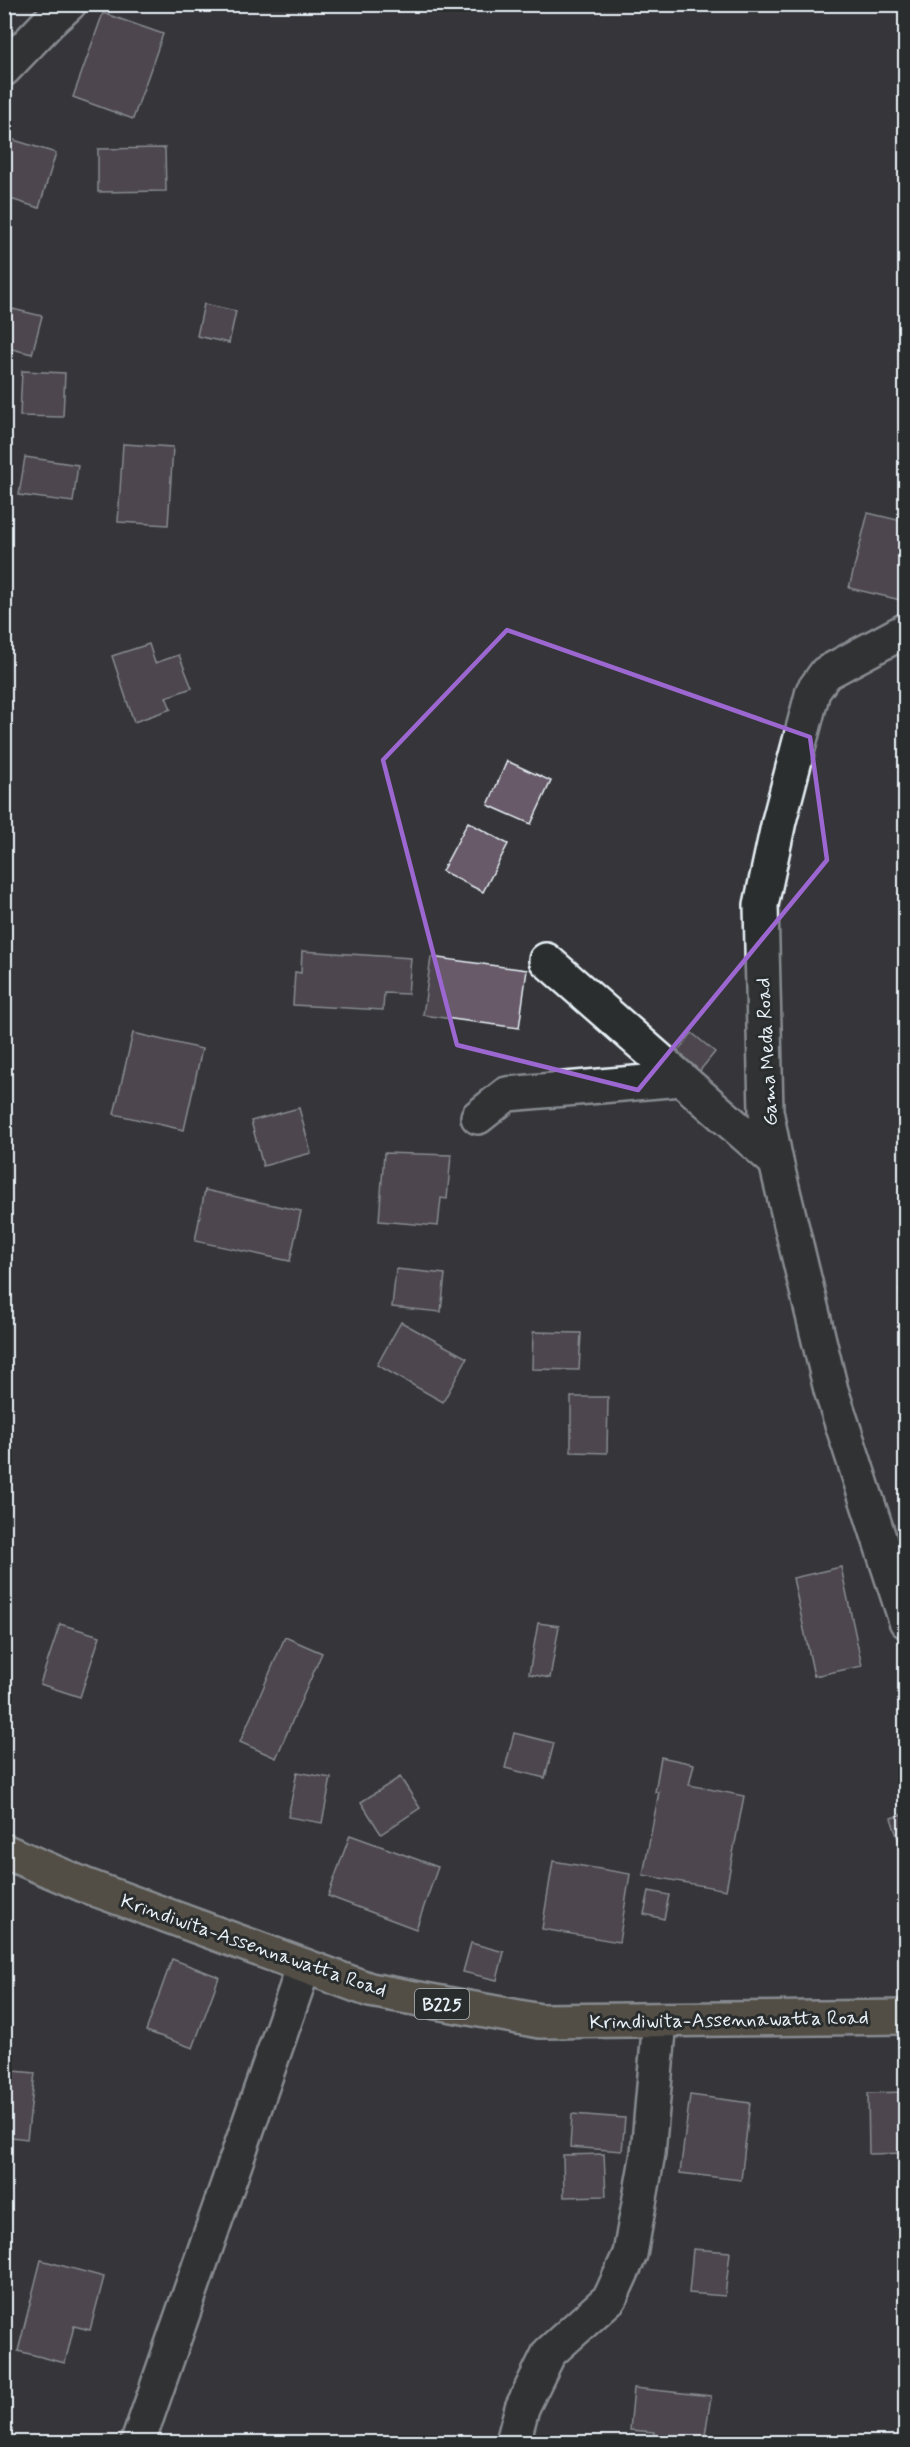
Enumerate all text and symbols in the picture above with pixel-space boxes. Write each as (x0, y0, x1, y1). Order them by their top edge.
street label: Gama Meda Road (750, 977, 785, 1127)
street label: Krindiwita-Assennawatta Road (117, 1888, 390, 2005)
road number: B225 (415, 1989, 469, 2019)
street label: Krindiwita-Assennawatta Road (589, 2005, 869, 2036)

